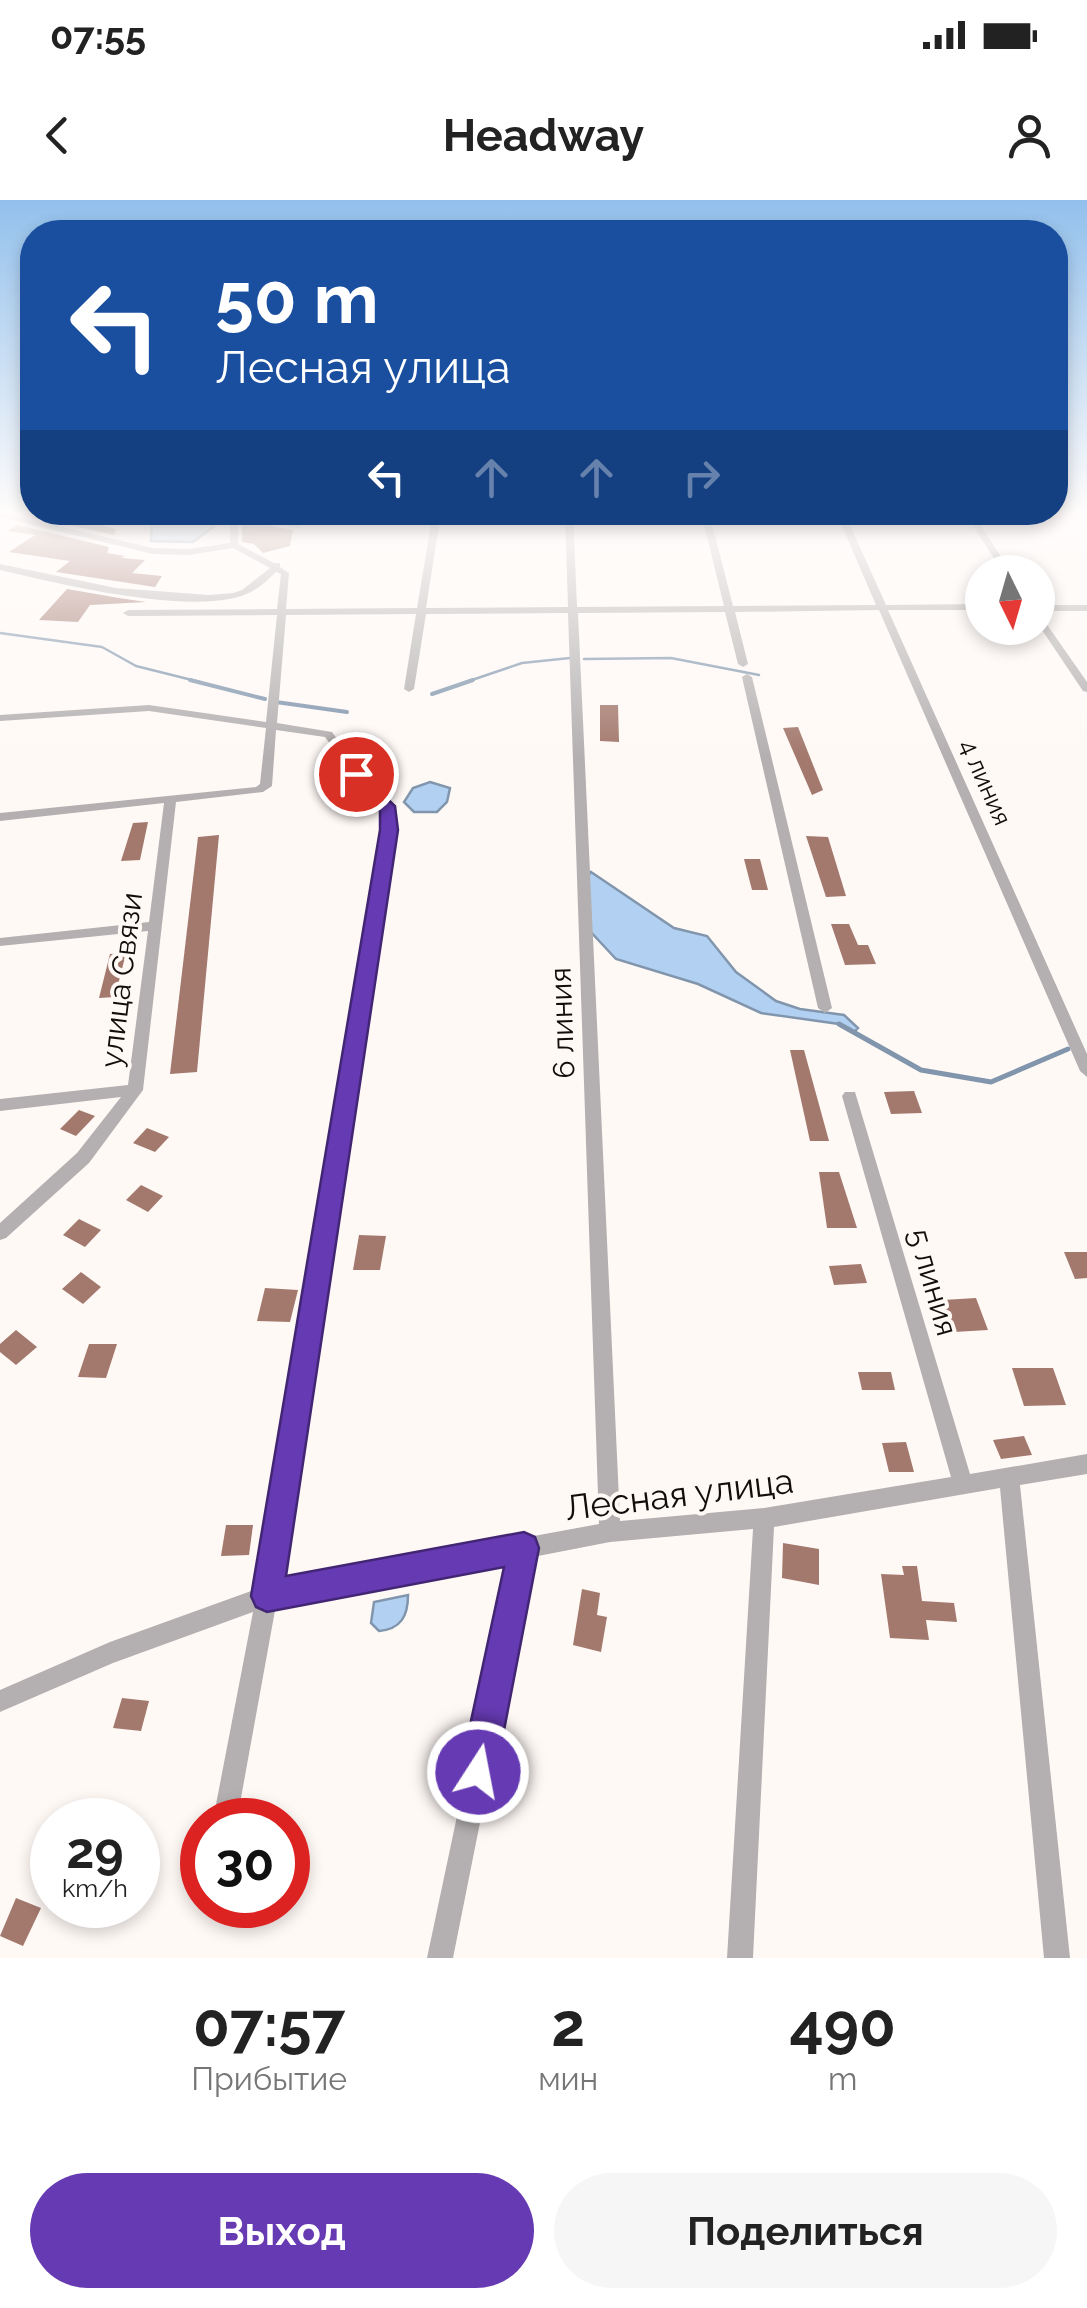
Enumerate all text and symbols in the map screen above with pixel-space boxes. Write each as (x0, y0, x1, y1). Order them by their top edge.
text: 07:55 (50, 13, 146, 58)
icon: back (30, 108, 85, 163)
icon: person (1002, 108, 1057, 163)
text: Headway (443, 109, 644, 162)
text: 50 m (215, 257, 379, 339)
icon: left (50, 260, 180, 390)
text: Лесная улица (215, 341, 510, 394)
icon: left (359, 450, 414, 505)
icon: ahead (464, 450, 519, 505)
icon: ahead (569, 450, 624, 505)
icon: right (674, 450, 729, 505)
north arrow (965, 555, 1055, 645)
map controls (965, 555, 1055, 645)
pin (314, 732, 399, 817)
street label: 4 линия (954, 734, 1018, 830)
icon: arrive (329, 747, 384, 802)
street label: улица Связи (93, 890, 149, 1070)
street label: 6 линия (543, 967, 581, 1079)
street label: 5 линия (901, 1224, 965, 1340)
street label: Лесная улица (562, 1460, 796, 1528)
position arrow (426, 1720, 530, 1824)
speed limit sign: 30 (180, 1798, 310, 1928)
text: 29 (66, 1821, 124, 1880)
text: km/h (62, 1873, 128, 1903)
text: 07:57 (193, 1990, 345, 2060)
text: 2 (551, 1990, 585, 2060)
text: 490 (789, 1990, 896, 2060)
text: Прибытие (191, 2060, 347, 2097)
text: мин (538, 2060, 598, 2097)
text: m (828, 2060, 857, 2097)
button: Выход (30, 2173, 534, 2288)
button: Поделиться (554, 2173, 1057, 2288)

